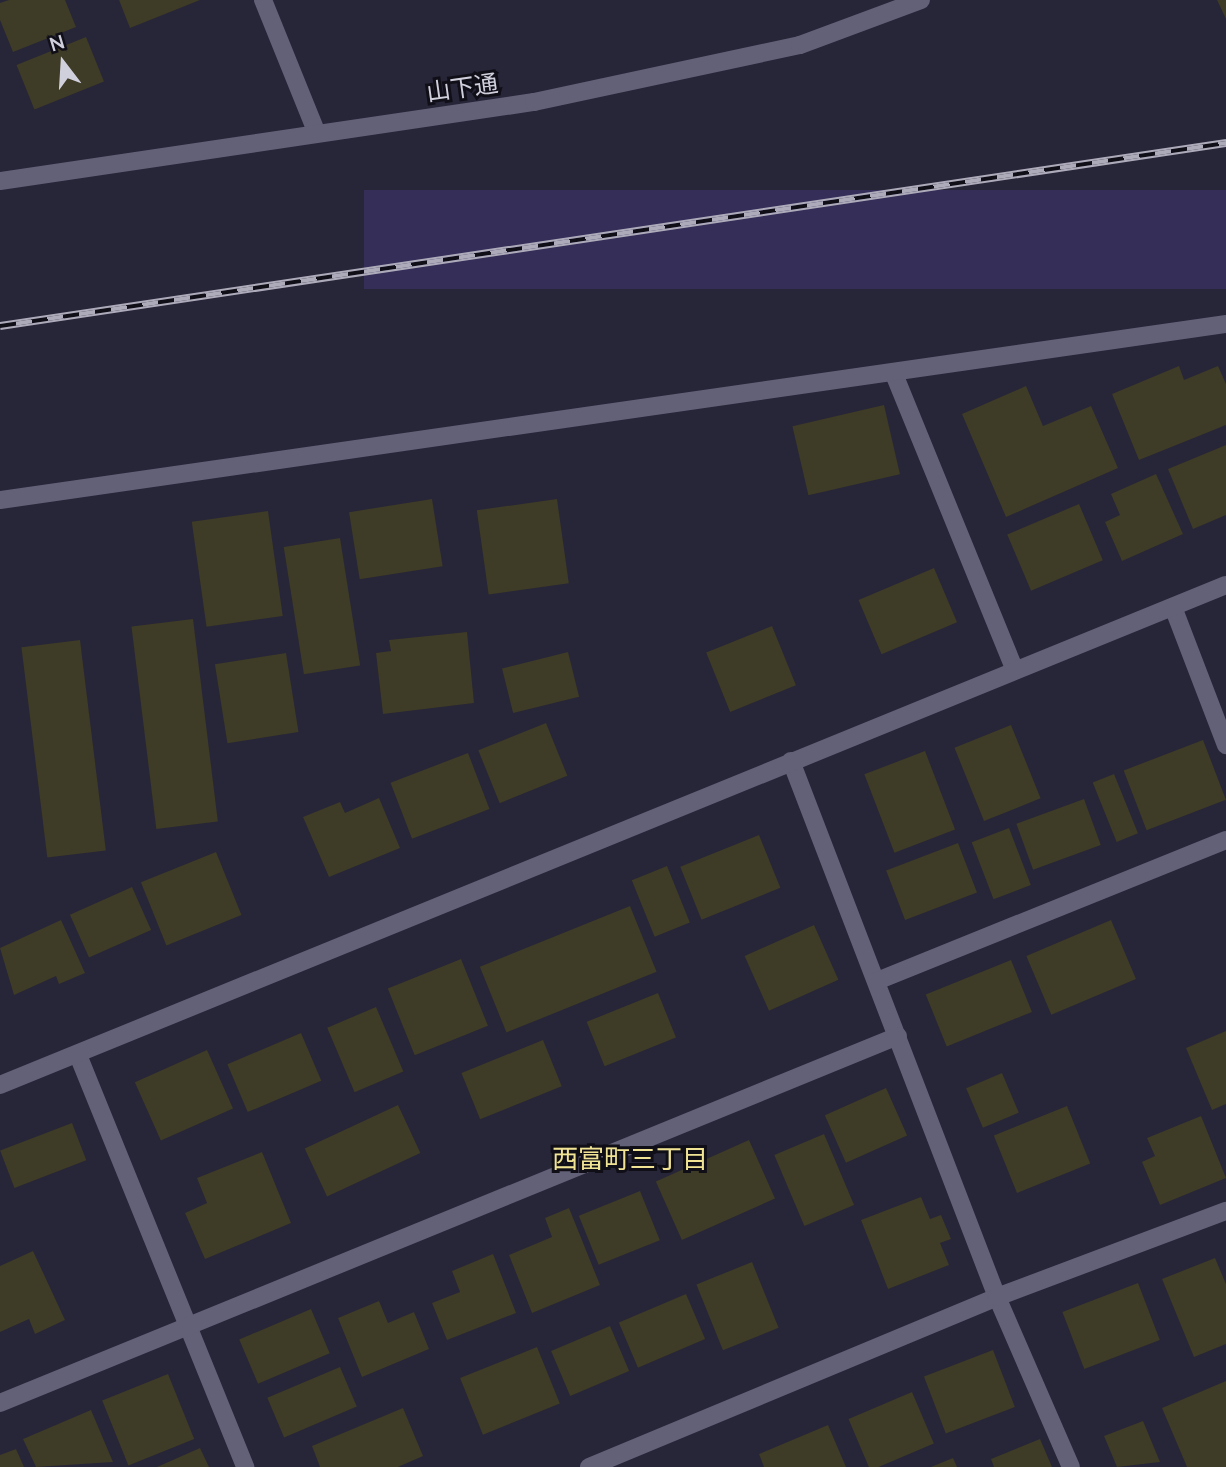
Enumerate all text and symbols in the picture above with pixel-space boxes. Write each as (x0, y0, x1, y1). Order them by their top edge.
north arrow (28, 28, 98, 98)
text: N (46, 29, 67, 56)
street label: 山下通 (424, 68, 500, 106)
district label: 西富町三丁目 (552, 1143, 708, 1175)

